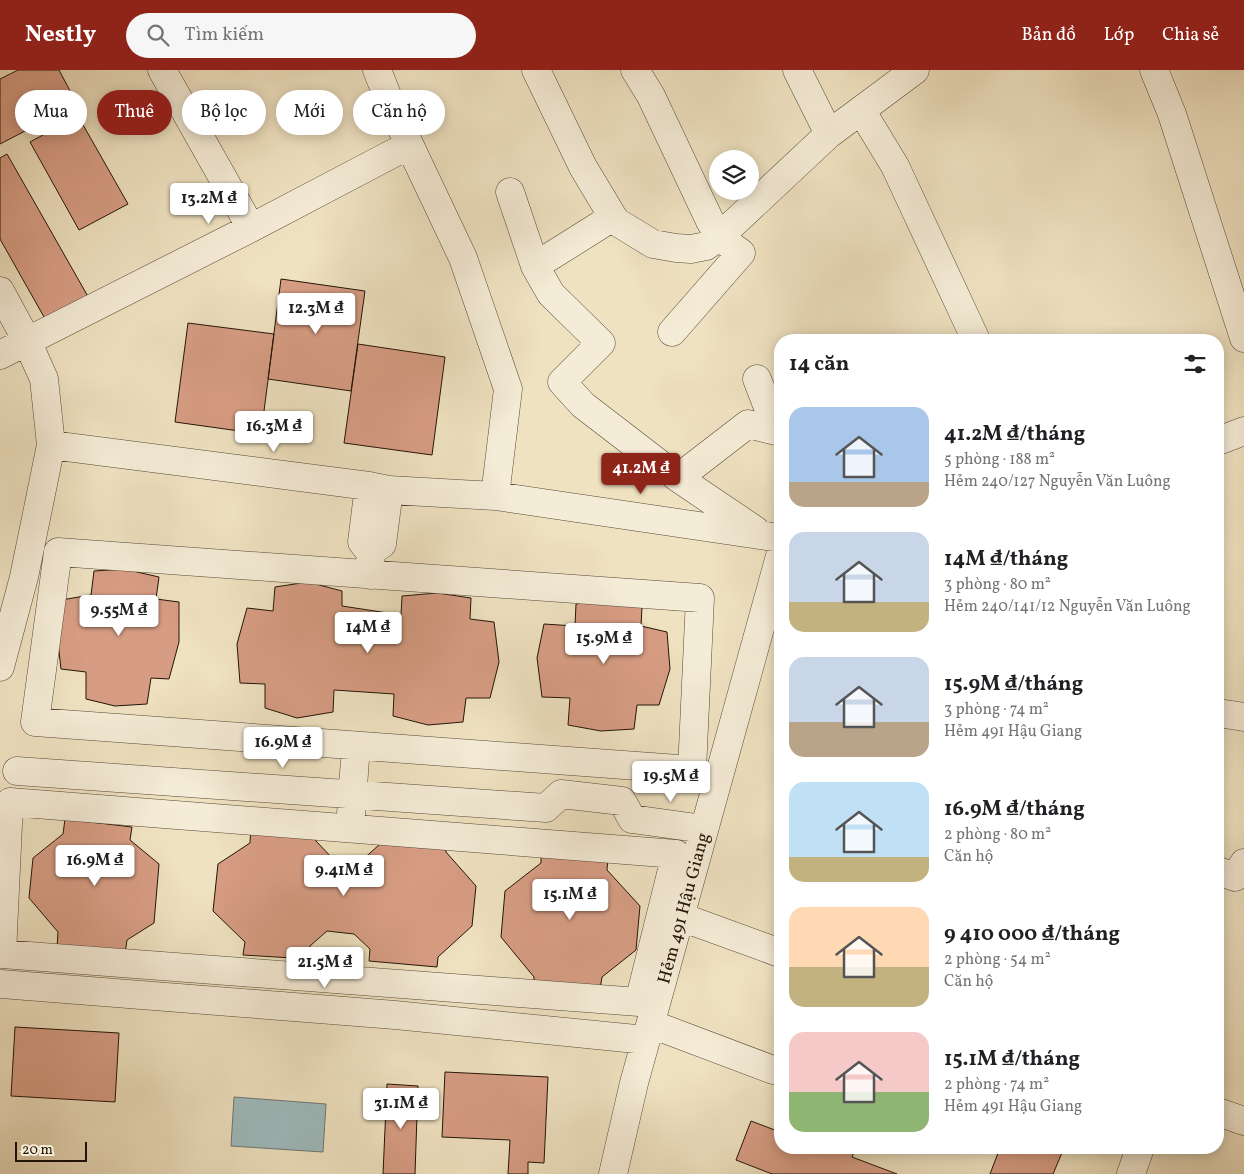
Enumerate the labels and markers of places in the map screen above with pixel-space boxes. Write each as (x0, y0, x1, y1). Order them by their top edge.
pin: 13.2M ₫ (163, 182, 255, 225)
pin: 12.3M ₫ (270, 292, 362, 335)
pin: 16.3M ₫ (228, 410, 320, 453)
pin: 41.2M ₫ (595, 452, 687, 495)
pin: 9.55M ₫ (73, 594, 165, 637)
pin: 14M ₫ (333, 612, 403, 654)
pin: 15.9M ₫ (558, 622, 650, 665)
pin: 16.9M ₫ (237, 726, 329, 769)
pin: 19.5M ₫ (625, 760, 717, 803)
pin: 16.9M ₫ (49, 844, 141, 887)
pin: 9.41M ₫ (298, 854, 390, 897)
pin: 15.1M ₫ (524, 878, 616, 921)
pin: 21.5M ₫ (279, 946, 371, 989)
pin: 31.1M ₫ (355, 1088, 447, 1130)

